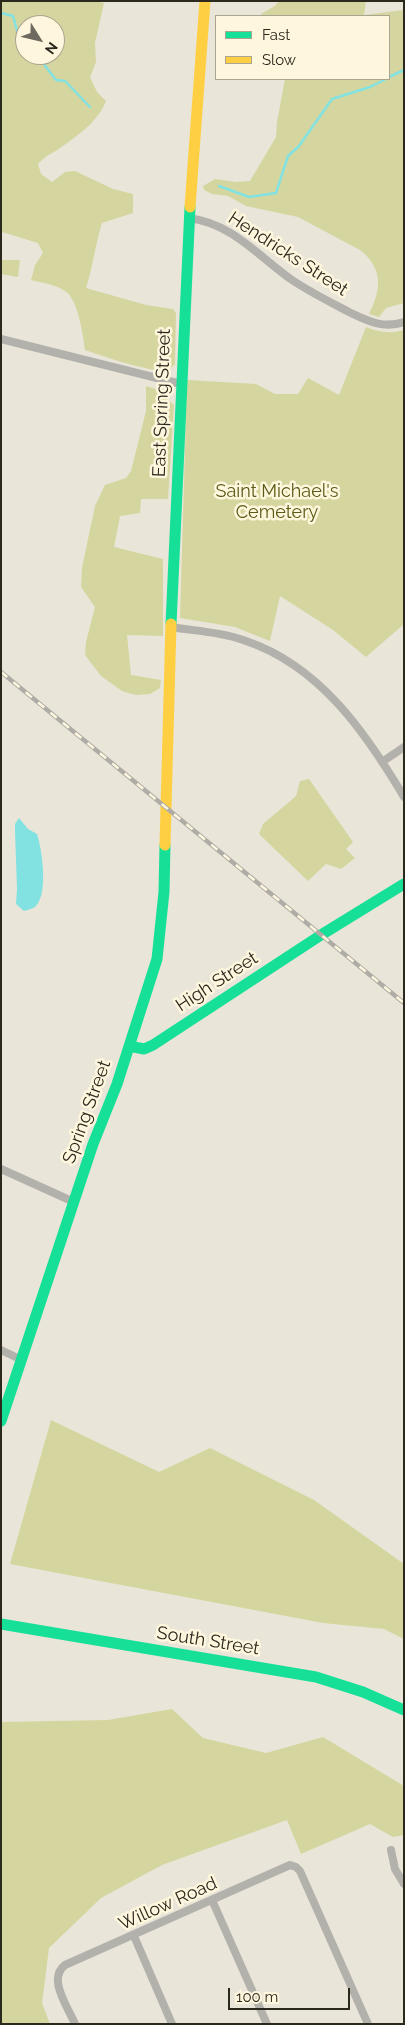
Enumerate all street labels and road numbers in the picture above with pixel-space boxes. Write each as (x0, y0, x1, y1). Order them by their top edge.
street label: Hendricks Street (224, 207, 352, 301)
street label: East Spring Street (149, 328, 175, 478)
street label: High Street (172, 948, 262, 1016)
street label: Spring Street (58, 1057, 116, 1167)
street label: South Street (155, 1622, 261, 1660)
street label: Willow Road (115, 1873, 221, 1935)

